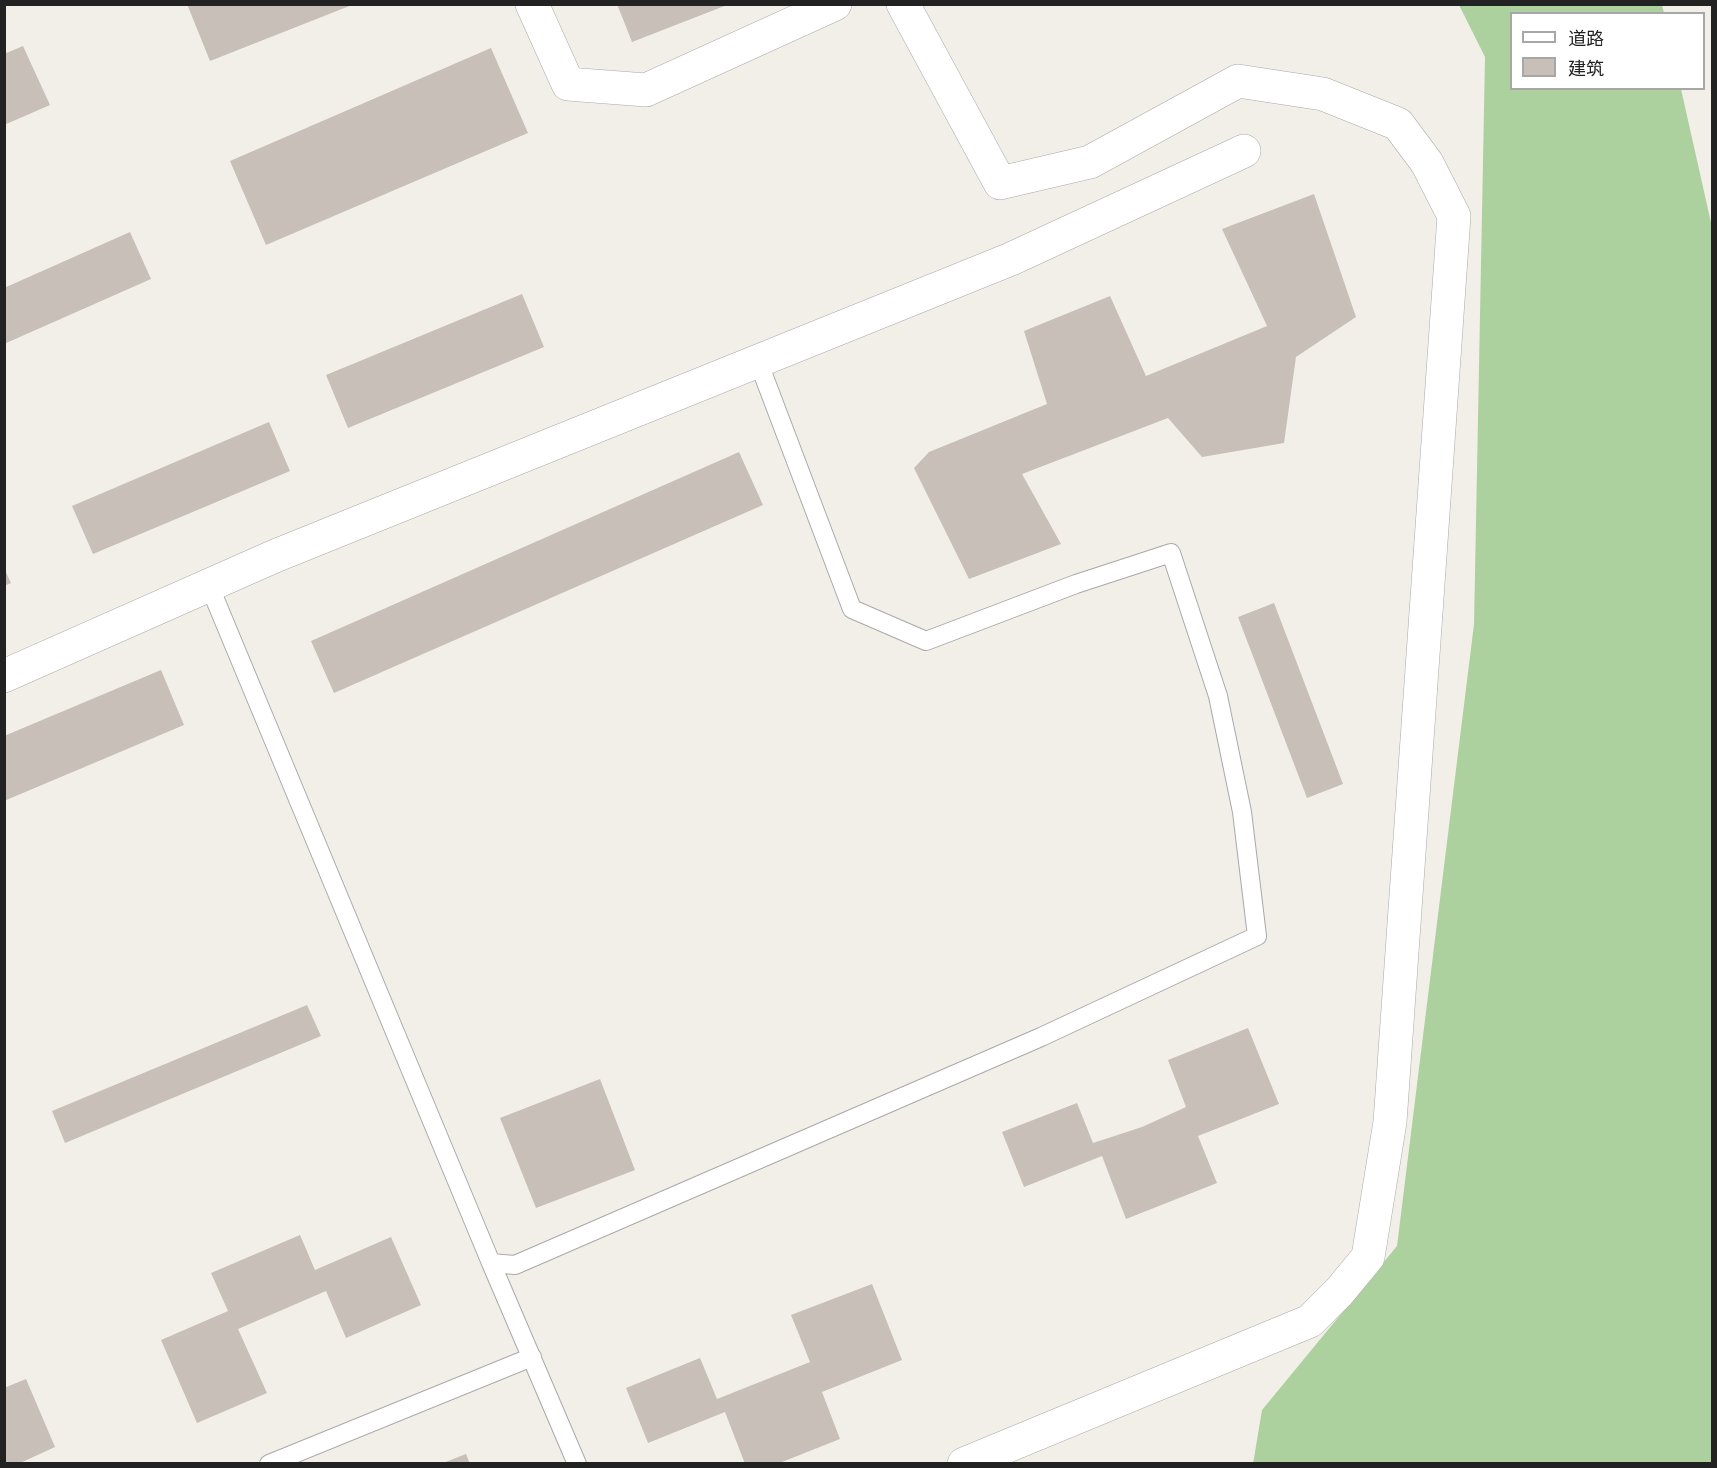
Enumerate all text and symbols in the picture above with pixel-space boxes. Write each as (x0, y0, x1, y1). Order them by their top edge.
legend (1510, 12, 1705, 90)
text: 道路 (1568, 28, 1604, 49)
text: 建筑 (1568, 58, 1604, 79)

